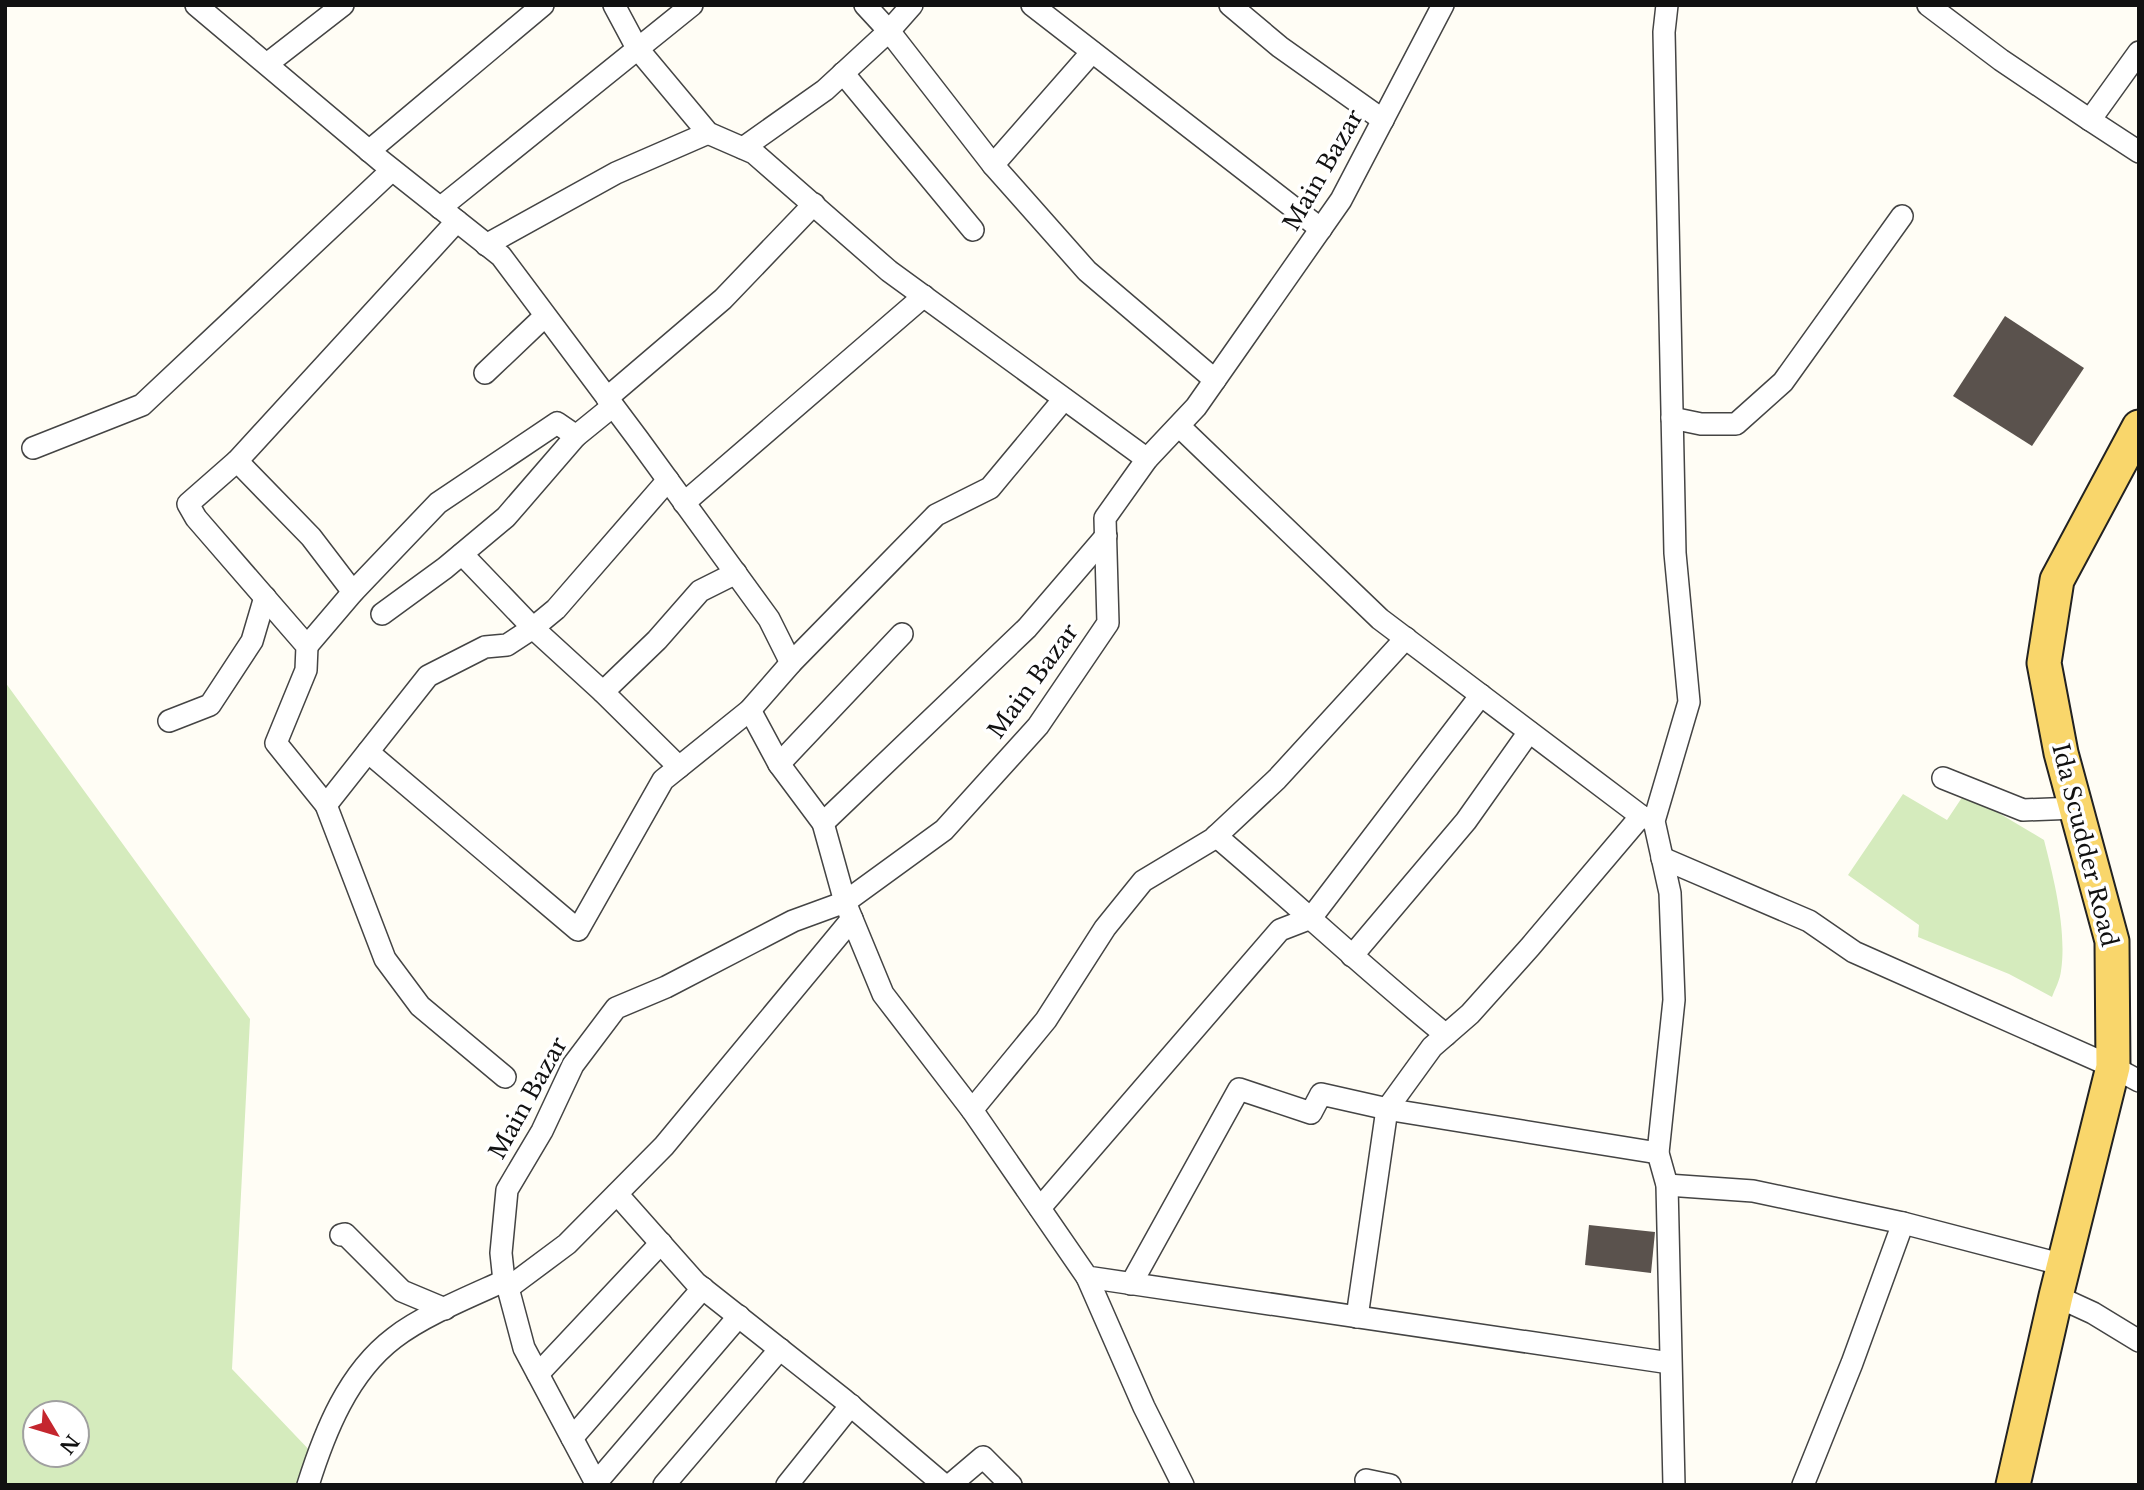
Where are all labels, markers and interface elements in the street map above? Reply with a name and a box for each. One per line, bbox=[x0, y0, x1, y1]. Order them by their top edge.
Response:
street label: Main Bazar bbox=[1277, 105, 1369, 235]
street label: Main Bazar bbox=[982, 618, 1084, 744]
street label: Ida Scudder Road bbox=[2046, 740, 2124, 950]
street label: Main Bazar bbox=[483, 1032, 573, 1164]
north arrow bbox=[21, 1399, 91, 1469]
text: N bbox=[54, 1430, 84, 1458]

